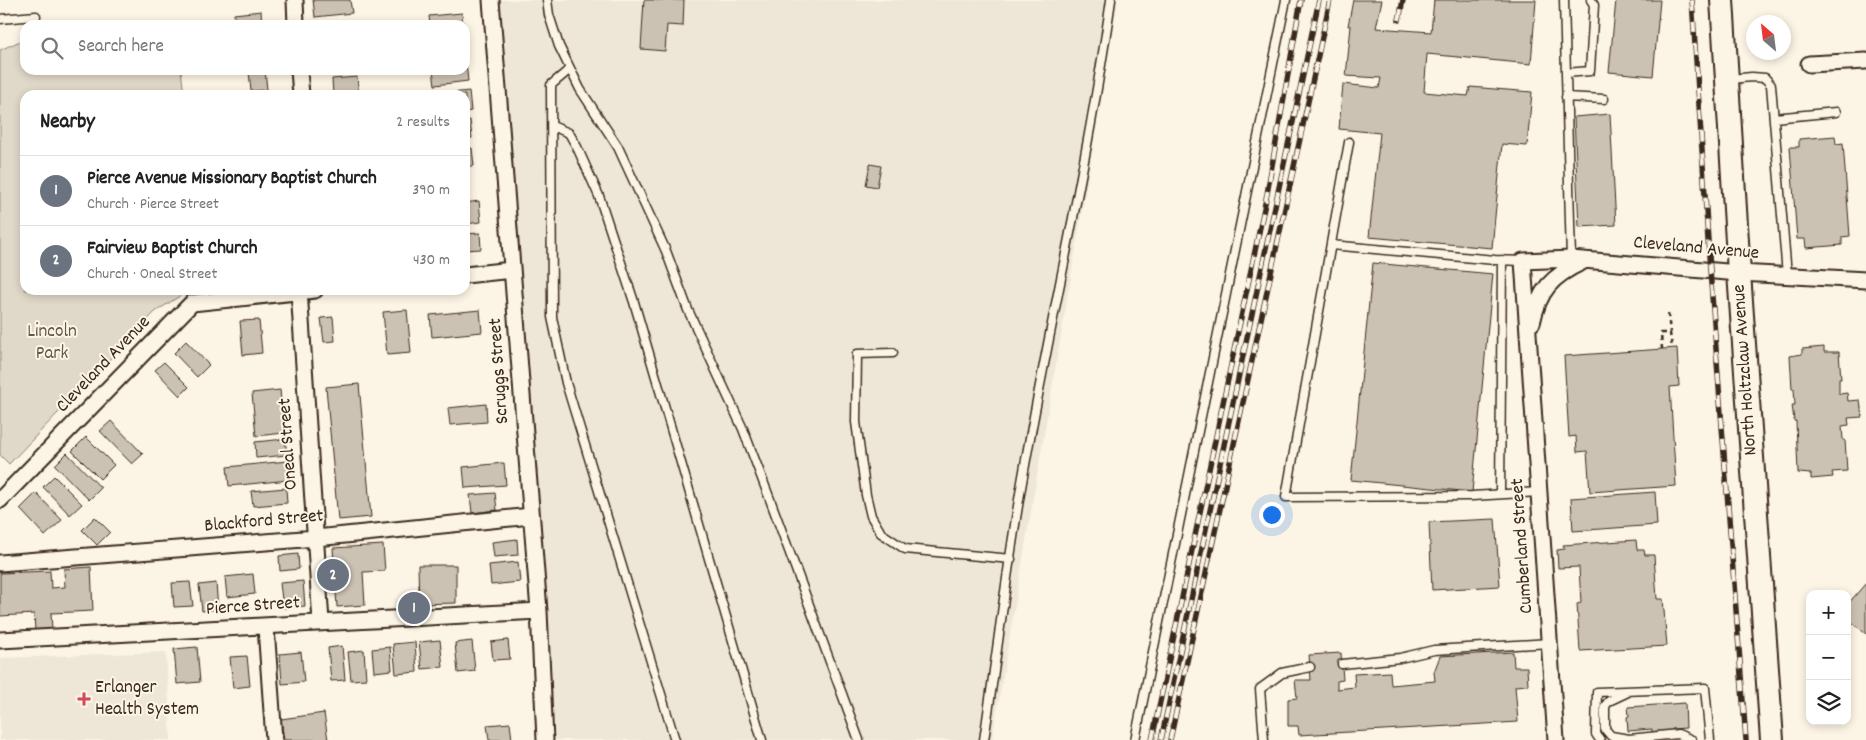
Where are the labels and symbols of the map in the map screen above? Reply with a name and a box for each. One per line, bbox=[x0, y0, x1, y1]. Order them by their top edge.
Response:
north arrow bbox=[1746, 15, 1791, 60]
street label: Cleveland Avenue bbox=[1632, 230, 1760, 268]
street label: North Holtzclaw Avenue bbox=[1727, 283, 1765, 457]
street label: Cleveland Avenue bbox=[51, 310, 157, 420]
street label: Scruggs Street bbox=[483, 317, 517, 425]
park label: Lincoln Park bbox=[27, 319, 77, 368]
street label: Oneal Street bbox=[272, 397, 306, 491]
street label: Cumberland Street bbox=[1505, 477, 1541, 615]
your location bbox=[1259, 502, 1285, 528]
street label: Blackford Street bbox=[203, 503, 325, 541]
pin: 2 bbox=[317, 556, 349, 594]
pin: 1 bbox=[398, 589, 430, 627]
street label: Pierce Street bbox=[205, 590, 301, 624]
place label: Erlanger Health System bbox=[95, 675, 199, 724]
marker: Erlanger Health System bbox=[77, 692, 91, 706]

